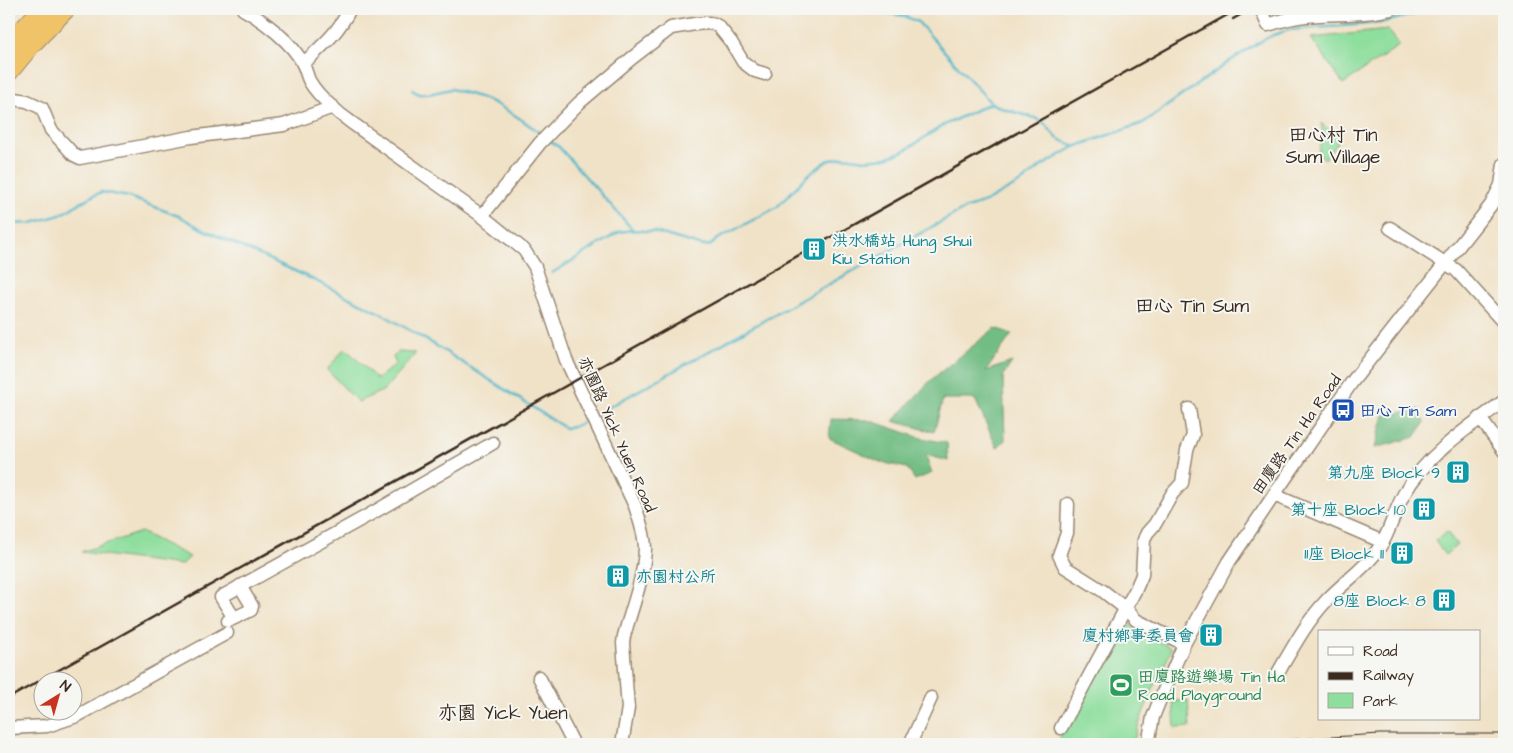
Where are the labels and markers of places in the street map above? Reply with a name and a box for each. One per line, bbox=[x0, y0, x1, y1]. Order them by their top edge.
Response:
place label: 洪水橋站 Hung Shui Kiu Station bbox=[832, 230, 972, 270]
building icon: 洪水橋站 Hung Shui Kiu Station bbox=[801, 236, 827, 262]
bus stop icon: 田心 Tin Sam bbox=[1330, 397, 1356, 423]
place label: 田心 Tin Sam bbox=[1360, 400, 1457, 422]
building icon: 第九座 Block 9 bbox=[1445, 459, 1471, 485]
place label: 第九座 Block 9 bbox=[1327, 462, 1440, 484]
building icon: 第十座 Block 10 bbox=[1411, 496, 1437, 522]
place label: 第十座 Block 10 bbox=[1290, 499, 1406, 521]
building icon: 11座 Block 11 bbox=[1389, 540, 1415, 566]
place label: 11座 Block 11 bbox=[1304, 543, 1384, 565]
building icon: 亦園村公所 bbox=[605, 563, 631, 589]
place label: 亦園村公所 bbox=[636, 566, 716, 588]
building icon: 8座 Block 8 bbox=[1431, 587, 1457, 613]
place label: 8座 Block 8 bbox=[1334, 590, 1426, 612]
building icon: 廈村鄉事委員會 bbox=[1198, 622, 1224, 648]
place label: 廈村鄉事委員會 bbox=[1082, 625, 1194, 647]
place label: 田廈路遊樂場 Tin Ha Road Playground bbox=[1138, 666, 1285, 707]
sports icon: 田廈路遊樂場 Tin Ha Road Playground bbox=[1108, 672, 1134, 698]

